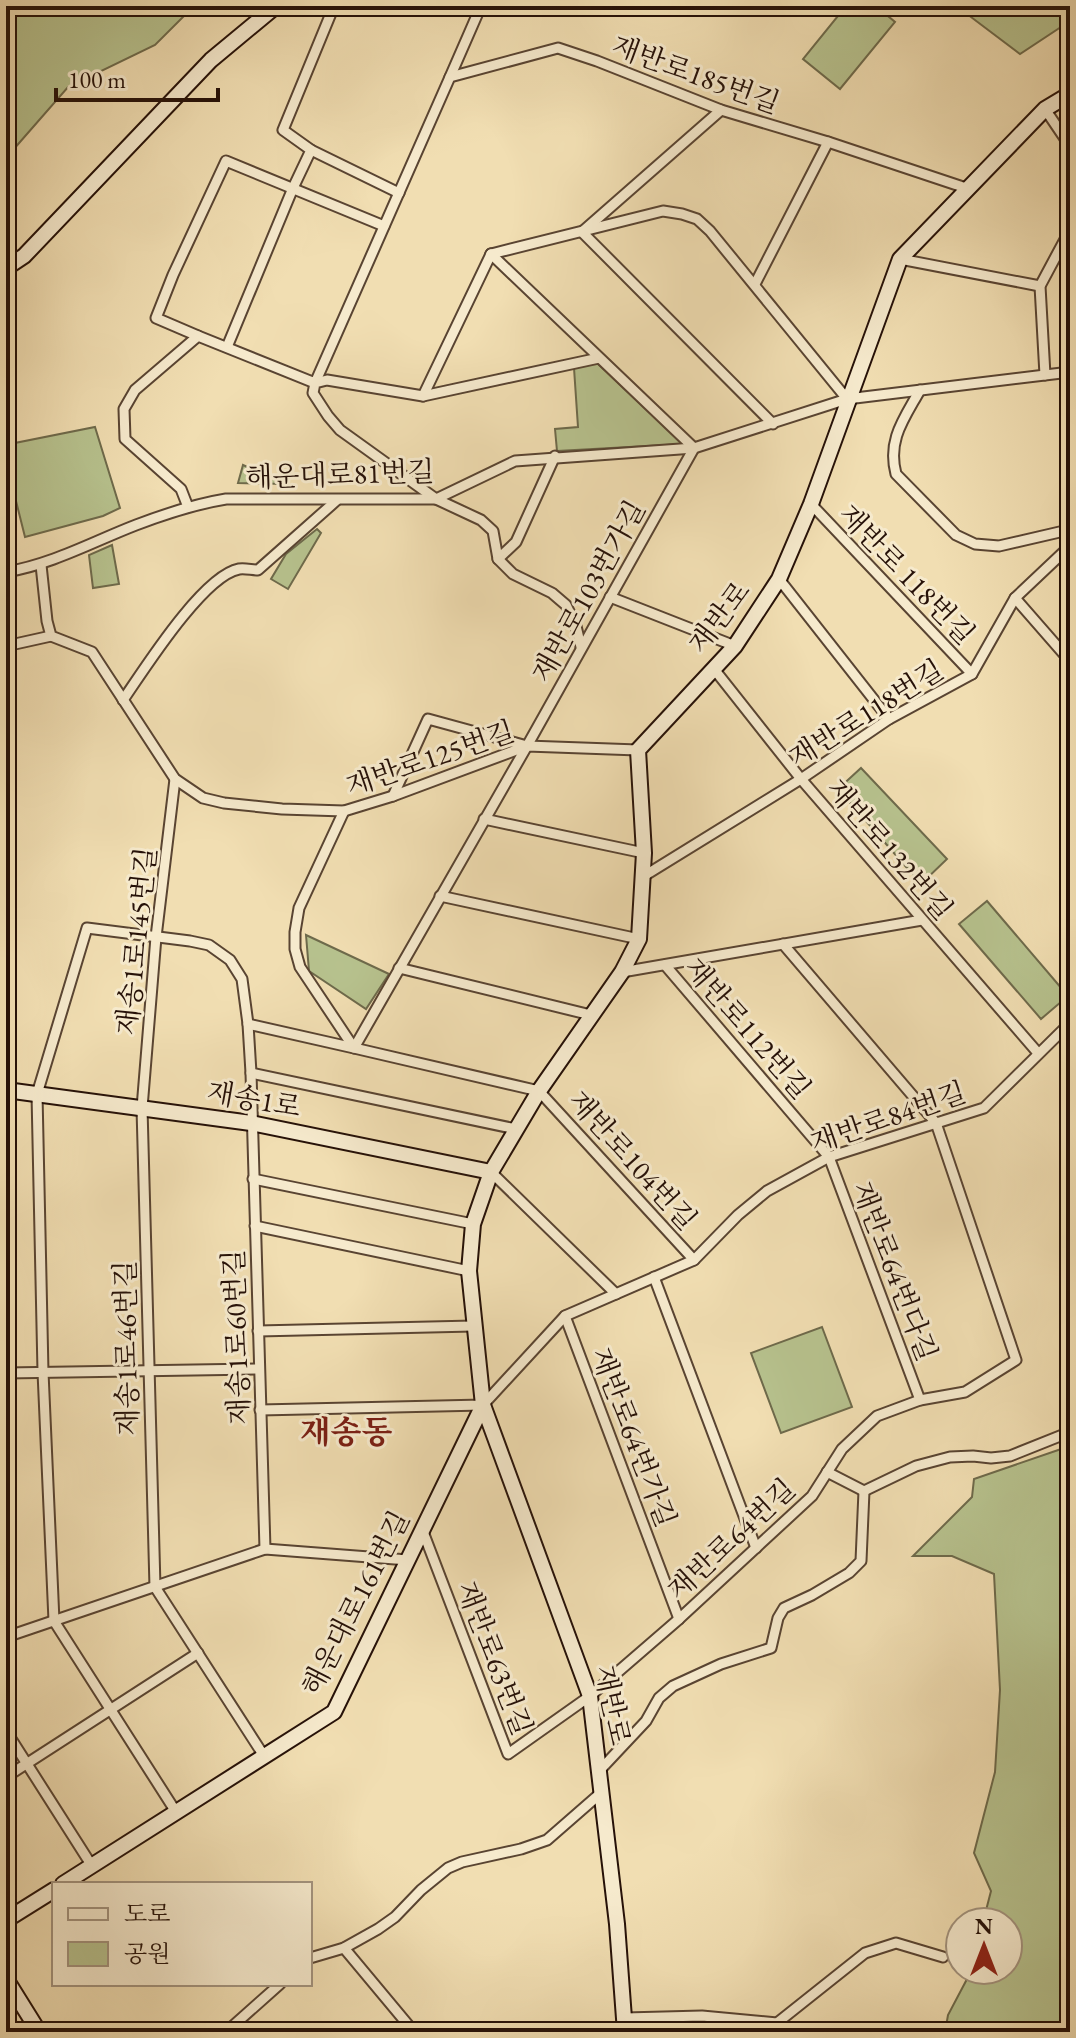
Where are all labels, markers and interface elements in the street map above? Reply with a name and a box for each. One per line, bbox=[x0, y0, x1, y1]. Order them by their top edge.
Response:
street label: 재반로185번길 bbox=[607, 27, 785, 121]
scale bar bbox=[56, 52, 218, 102]
text: 100 m bbox=[68, 64, 126, 95]
street label: 해운대로81번길 bbox=[245, 453, 435, 495]
street label: 재반로103번가길 bbox=[523, 494, 653, 688]
street label: 재반로 118번길 bbox=[831, 496, 983, 652]
street label: 재반로 bbox=[680, 574, 758, 660]
street label: 재반로118번길 bbox=[782, 651, 950, 775]
street label: 재반로125번길 bbox=[341, 712, 519, 804]
street label: 재반로132번길 bbox=[819, 771, 961, 927]
street label: 재송1로145번길 bbox=[108, 845, 164, 1037]
street label: 재반로112번길 bbox=[677, 950, 819, 1106]
street label: 재송1로 bbox=[204, 1073, 304, 1125]
street label: 재반로84번길 bbox=[805, 1074, 971, 1160]
street label: 재반로104번길 bbox=[561, 1083, 705, 1237]
street label: 재반로64번다길 bbox=[844, 1176, 946, 1366]
street label: 재송1로60번길 bbox=[215, 1249, 257, 1425]
street label: 재송1로46번길 bbox=[106, 1260, 146, 1436]
street label: 재반로64번가길 bbox=[583, 1342, 685, 1532]
district label: 재송동 bbox=[300, 1411, 392, 1453]
street label: 재반로64번길 bbox=[659, 1471, 803, 1607]
street label: 해운대로161번길 bbox=[293, 1505, 417, 1701]
street label: 재반로63번길 bbox=[449, 1576, 541, 1740]
street label: 재반로 bbox=[587, 1662, 639, 1748]
legend bbox=[52, 1882, 312, 1986]
text: 도로 bbox=[124, 1898, 170, 1929]
north arrow bbox=[944, 1906, 1024, 1986]
text: N bbox=[975, 1912, 993, 1941]
text: 공원 bbox=[124, 1938, 170, 1969]

